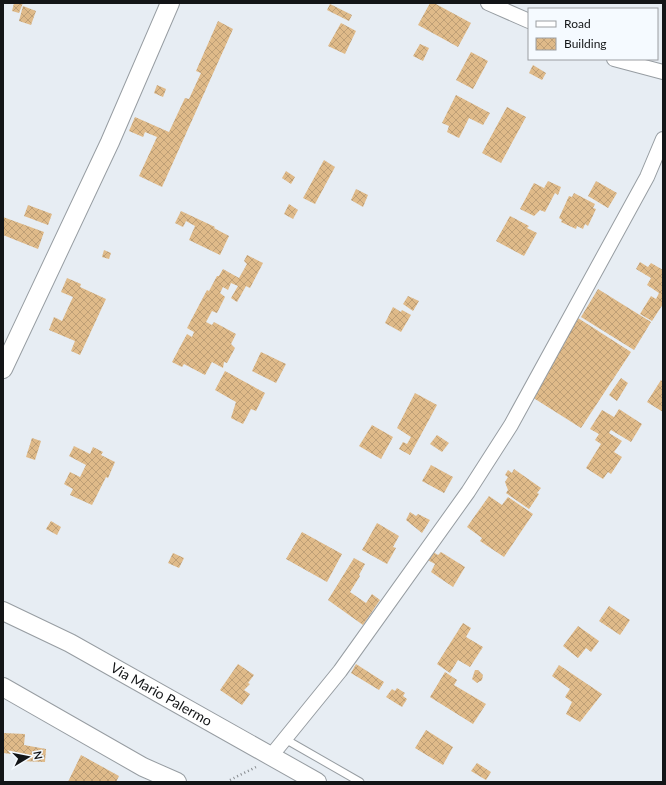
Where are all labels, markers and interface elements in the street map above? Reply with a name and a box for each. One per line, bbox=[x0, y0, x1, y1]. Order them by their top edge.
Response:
legend bbox=[528, 8, 658, 60]
text: Road bbox=[564, 16, 591, 31]
text: Building bbox=[564, 36, 607, 51]
street label: Via Mario Palermo bbox=[108, 659, 215, 729]
north arrow bbox=[8, 737, 48, 777]
text: N bbox=[31, 750, 45, 760]

